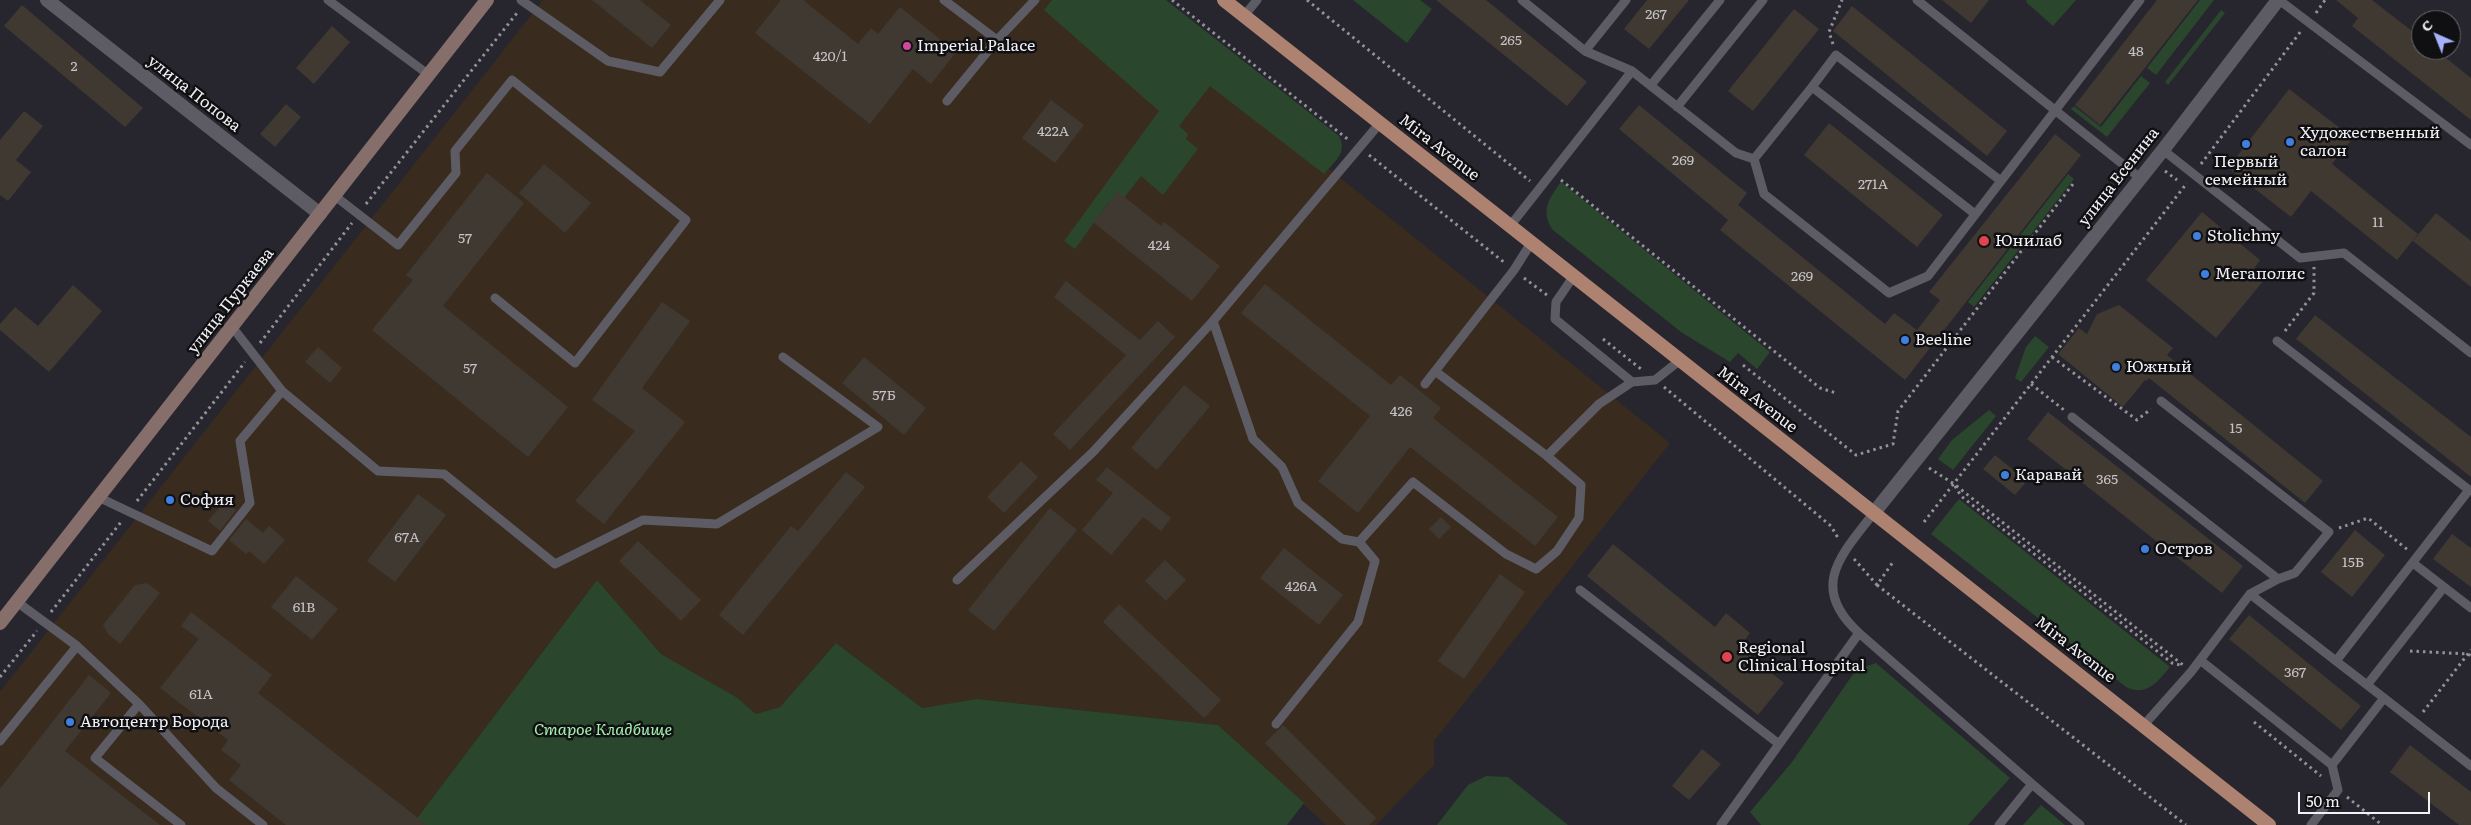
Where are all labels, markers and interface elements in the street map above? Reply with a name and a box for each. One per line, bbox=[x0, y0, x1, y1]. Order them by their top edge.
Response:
house number: 267 bbox=[1645, 7, 1667, 23]
north arrow bbox=[2411, 10, 2461, 60]
text: С bbox=[2416, 14, 2437, 36]
house number: 265 bbox=[1500, 33, 1522, 49]
place label: Imperial Palace bbox=[917, 36, 1035, 56]
marker: Imperial Palace bbox=[901, 40, 913, 52]
house number: 48 bbox=[2128, 44, 2144, 60]
house number: 420/1 bbox=[813, 49, 847, 65]
street label: улица Попова bbox=[144, 52, 244, 136]
house number: 2 bbox=[70, 59, 78, 75]
street label: Mira Avenue bbox=[1395, 111, 1483, 185]
place label: Художественный салон bbox=[2300, 123, 2440, 161]
house number: 422А bbox=[1037, 124, 1069, 140]
street label: улица Есенина bbox=[2075, 124, 2163, 230]
marker: Художественный салон bbox=[2284, 136, 2296, 148]
marker: Первый семейный bbox=[2240, 138, 2252, 150]
place label: Первый семейный bbox=[2205, 152, 2287, 190]
house number: 269 bbox=[1672, 153, 1694, 169]
house number: 271А bbox=[1858, 177, 1888, 193]
house number: 11 bbox=[2372, 215, 2384, 231]
place label: Stolichny bbox=[2207, 226, 2280, 246]
marker: Stolichny bbox=[2191, 230, 2203, 242]
house number: 57 bbox=[458, 231, 472, 247]
place label: Юнилаб bbox=[1995, 231, 2062, 251]
marker: Юнилаб bbox=[1977, 234, 1991, 248]
house number: 424 bbox=[1148, 238, 1170, 254]
street label: улица Пуркаева bbox=[184, 244, 278, 358]
place label: Мегаполис bbox=[2215, 264, 2305, 284]
marker: Мегаполис bbox=[2199, 268, 2211, 280]
house number: 269 bbox=[1791, 269, 1813, 285]
place label: Beeline bbox=[1915, 330, 1971, 350]
marker: Beeline bbox=[1899, 334, 1911, 346]
place label: Южный bbox=[2126, 357, 2192, 377]
house number: 57 bbox=[463, 361, 477, 377]
marker: Южный bbox=[2110, 361, 2122, 373]
street label: Mira Avenue bbox=[1713, 363, 1801, 437]
house number: 57Б bbox=[872, 388, 896, 404]
house number: 426 bbox=[1390, 404, 1412, 420]
house number: 15 bbox=[2230, 421, 2242, 437]
place label: Каравай bbox=[2015, 465, 2082, 485]
marker: Каравай bbox=[1999, 469, 2011, 481]
house number: 365 bbox=[2096, 472, 2118, 488]
place label: София bbox=[180, 490, 234, 510]
marker: София bbox=[164, 494, 176, 506]
house number: 67А bbox=[395, 530, 419, 546]
place label: Остров bbox=[2155, 539, 2213, 559]
marker: Остров bbox=[2139, 543, 2151, 555]
house number: 15Б bbox=[2342, 555, 2364, 571]
house number: 426А bbox=[1285, 579, 1317, 595]
house number: 61В bbox=[293, 600, 315, 616]
street label: Mira Avenue bbox=[2031, 613, 2119, 687]
place label: Regional Clinical Hospital bbox=[1738, 638, 1865, 676]
marker: Regional Clinical Hospital bbox=[1720, 650, 1734, 664]
house number: 367 bbox=[2284, 665, 2306, 681]
house number: 61А bbox=[189, 687, 213, 703]
place label: Автоцентр Борода bbox=[80, 712, 229, 732]
marker: Автоцентр Борода bbox=[64, 716, 76, 728]
park label: Старое Кладбище bbox=[534, 720, 672, 740]
scale bar bbox=[2301, 782, 2434, 814]
text: 50 m bbox=[2306, 789, 2340, 812]

